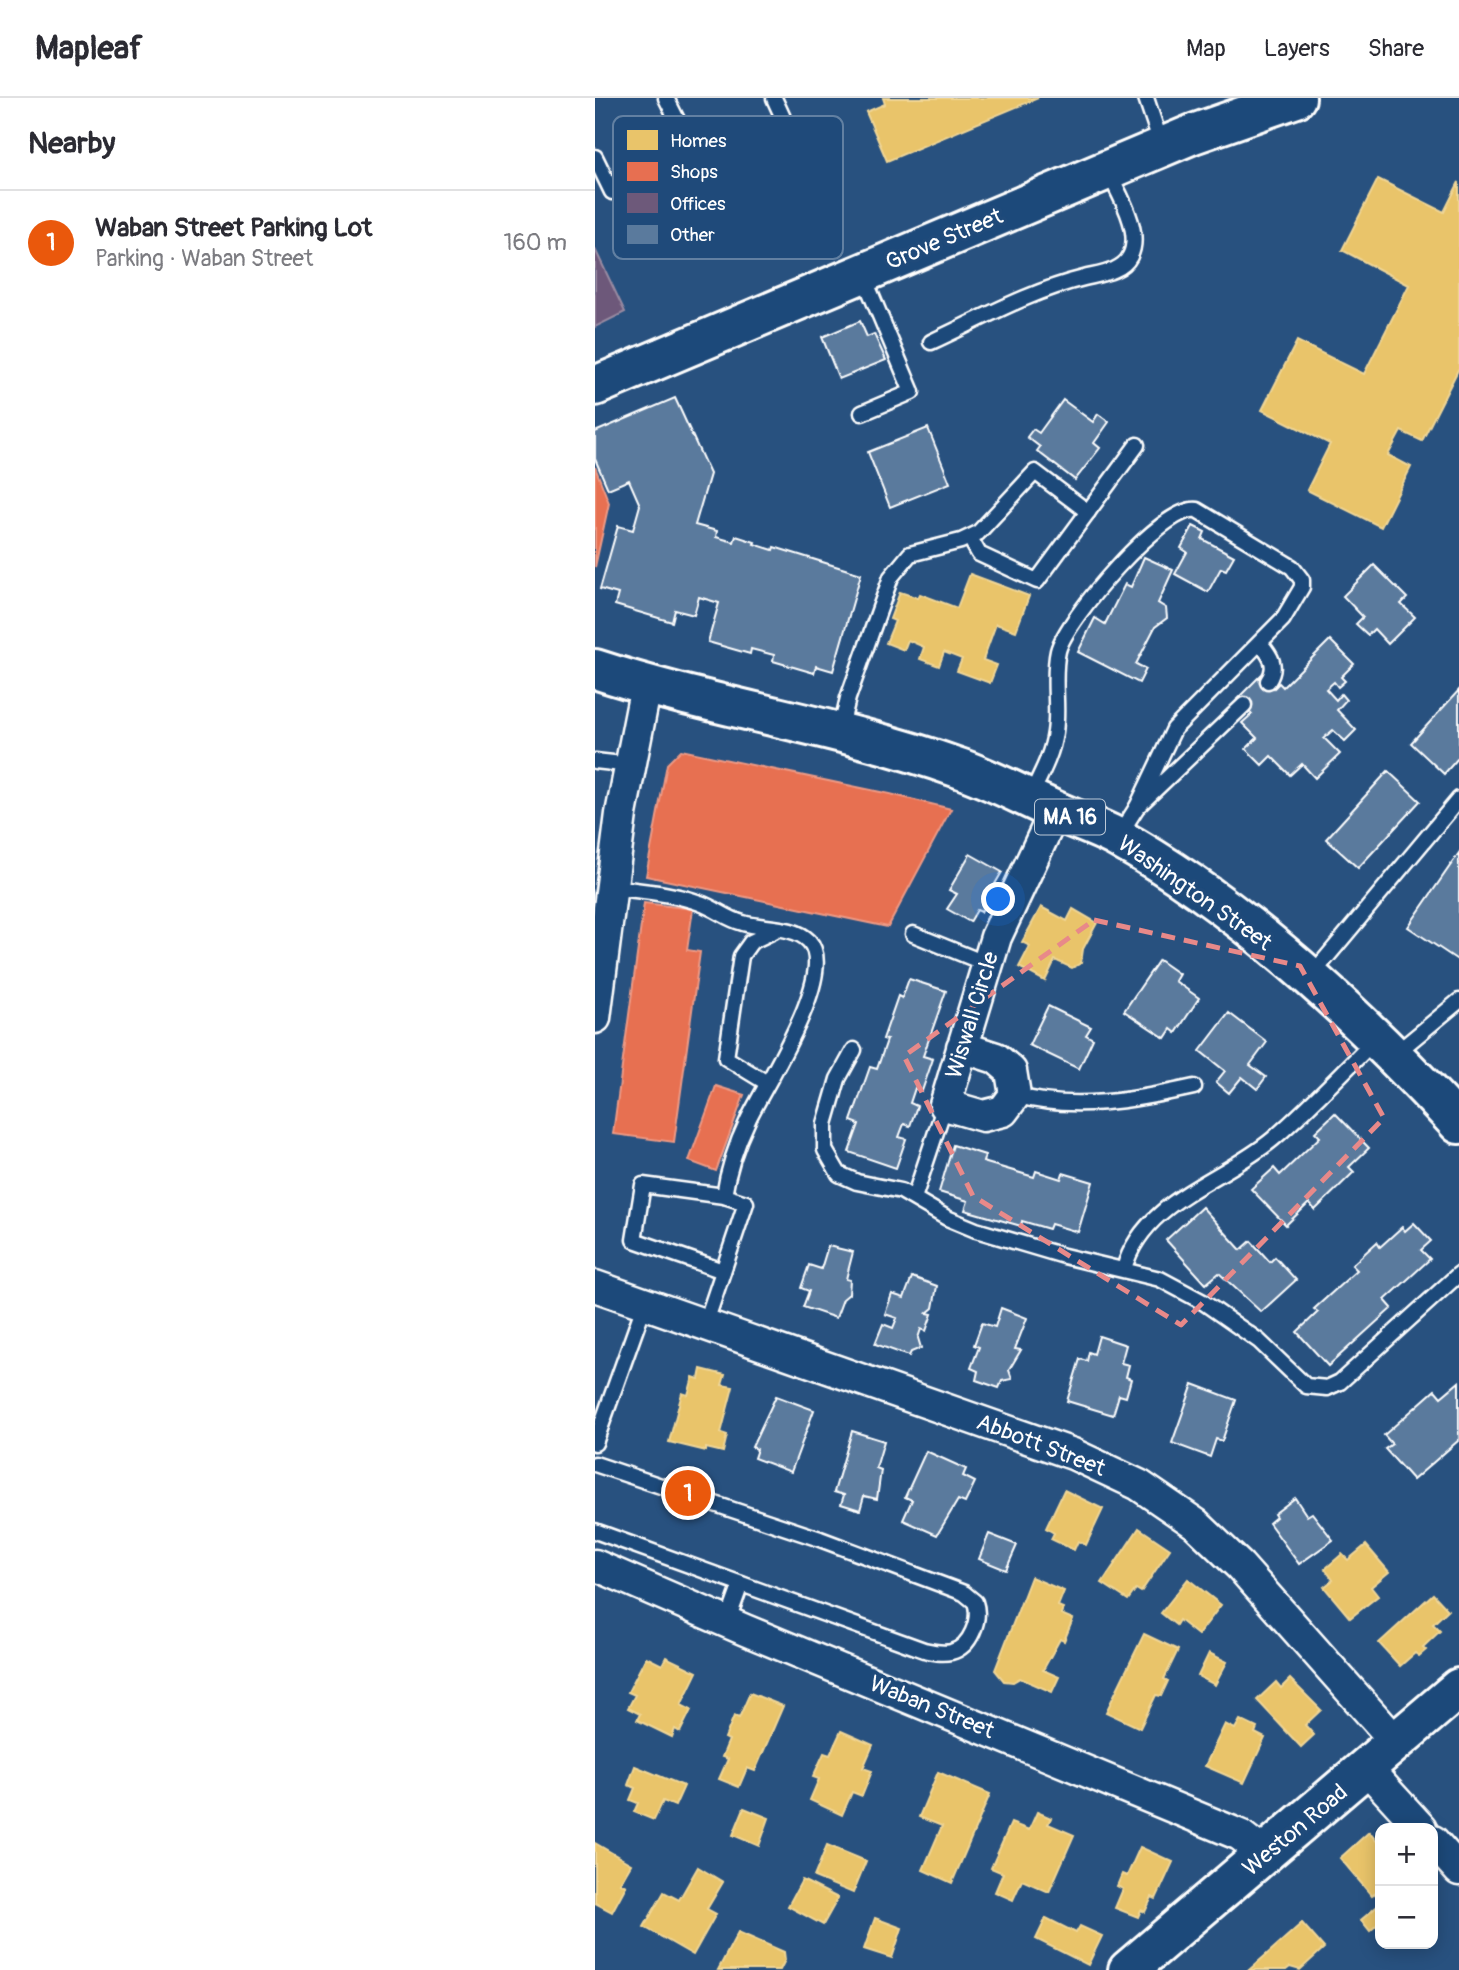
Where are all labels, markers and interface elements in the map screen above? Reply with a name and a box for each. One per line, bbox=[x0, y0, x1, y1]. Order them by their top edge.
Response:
text: Mapleaf bbox=[35, 28, 143, 69]
text: Map bbox=[1186, 34, 1226, 63]
text: Layers bbox=[1264, 34, 1330, 63]
text: Share bbox=[1368, 34, 1424, 63]
legend bbox=[613, 116, 843, 259]
text: Nearby bbox=[28, 125, 115, 162]
text: Homes bbox=[670, 129, 727, 153]
text: Shops bbox=[670, 160, 718, 184]
text: Offices bbox=[670, 192, 726, 216]
street label: Grove Street bbox=[881, 201, 1008, 277]
text: Waban Street Parking Lot bbox=[95, 212, 372, 244]
text: Other bbox=[670, 223, 715, 247]
text: 1 bbox=[47, 228, 56, 257]
text: 160 m bbox=[503, 228, 567, 257]
text: Parking · Waban Street bbox=[95, 244, 313, 273]
road number: MA 16 bbox=[1035, 800, 1105, 834]
street label: Washington Street bbox=[1112, 829, 1278, 957]
your location bbox=[981, 882, 1015, 916]
street label: Wiswall Circle bbox=[939, 947, 1005, 1082]
street label: Abbott Street bbox=[972, 1407, 1110, 1483]
pin: 1 bbox=[665, 1467, 711, 1519]
street label: Waban Street bbox=[865, 1669, 999, 1745]
street label: Weston Road bbox=[1237, 1778, 1353, 1882]
map controls bbox=[1375, 1823, 1438, 1949]
button: + bbox=[1375, 1823, 1438, 1886]
button: − bbox=[1375, 1886, 1438, 1949]

